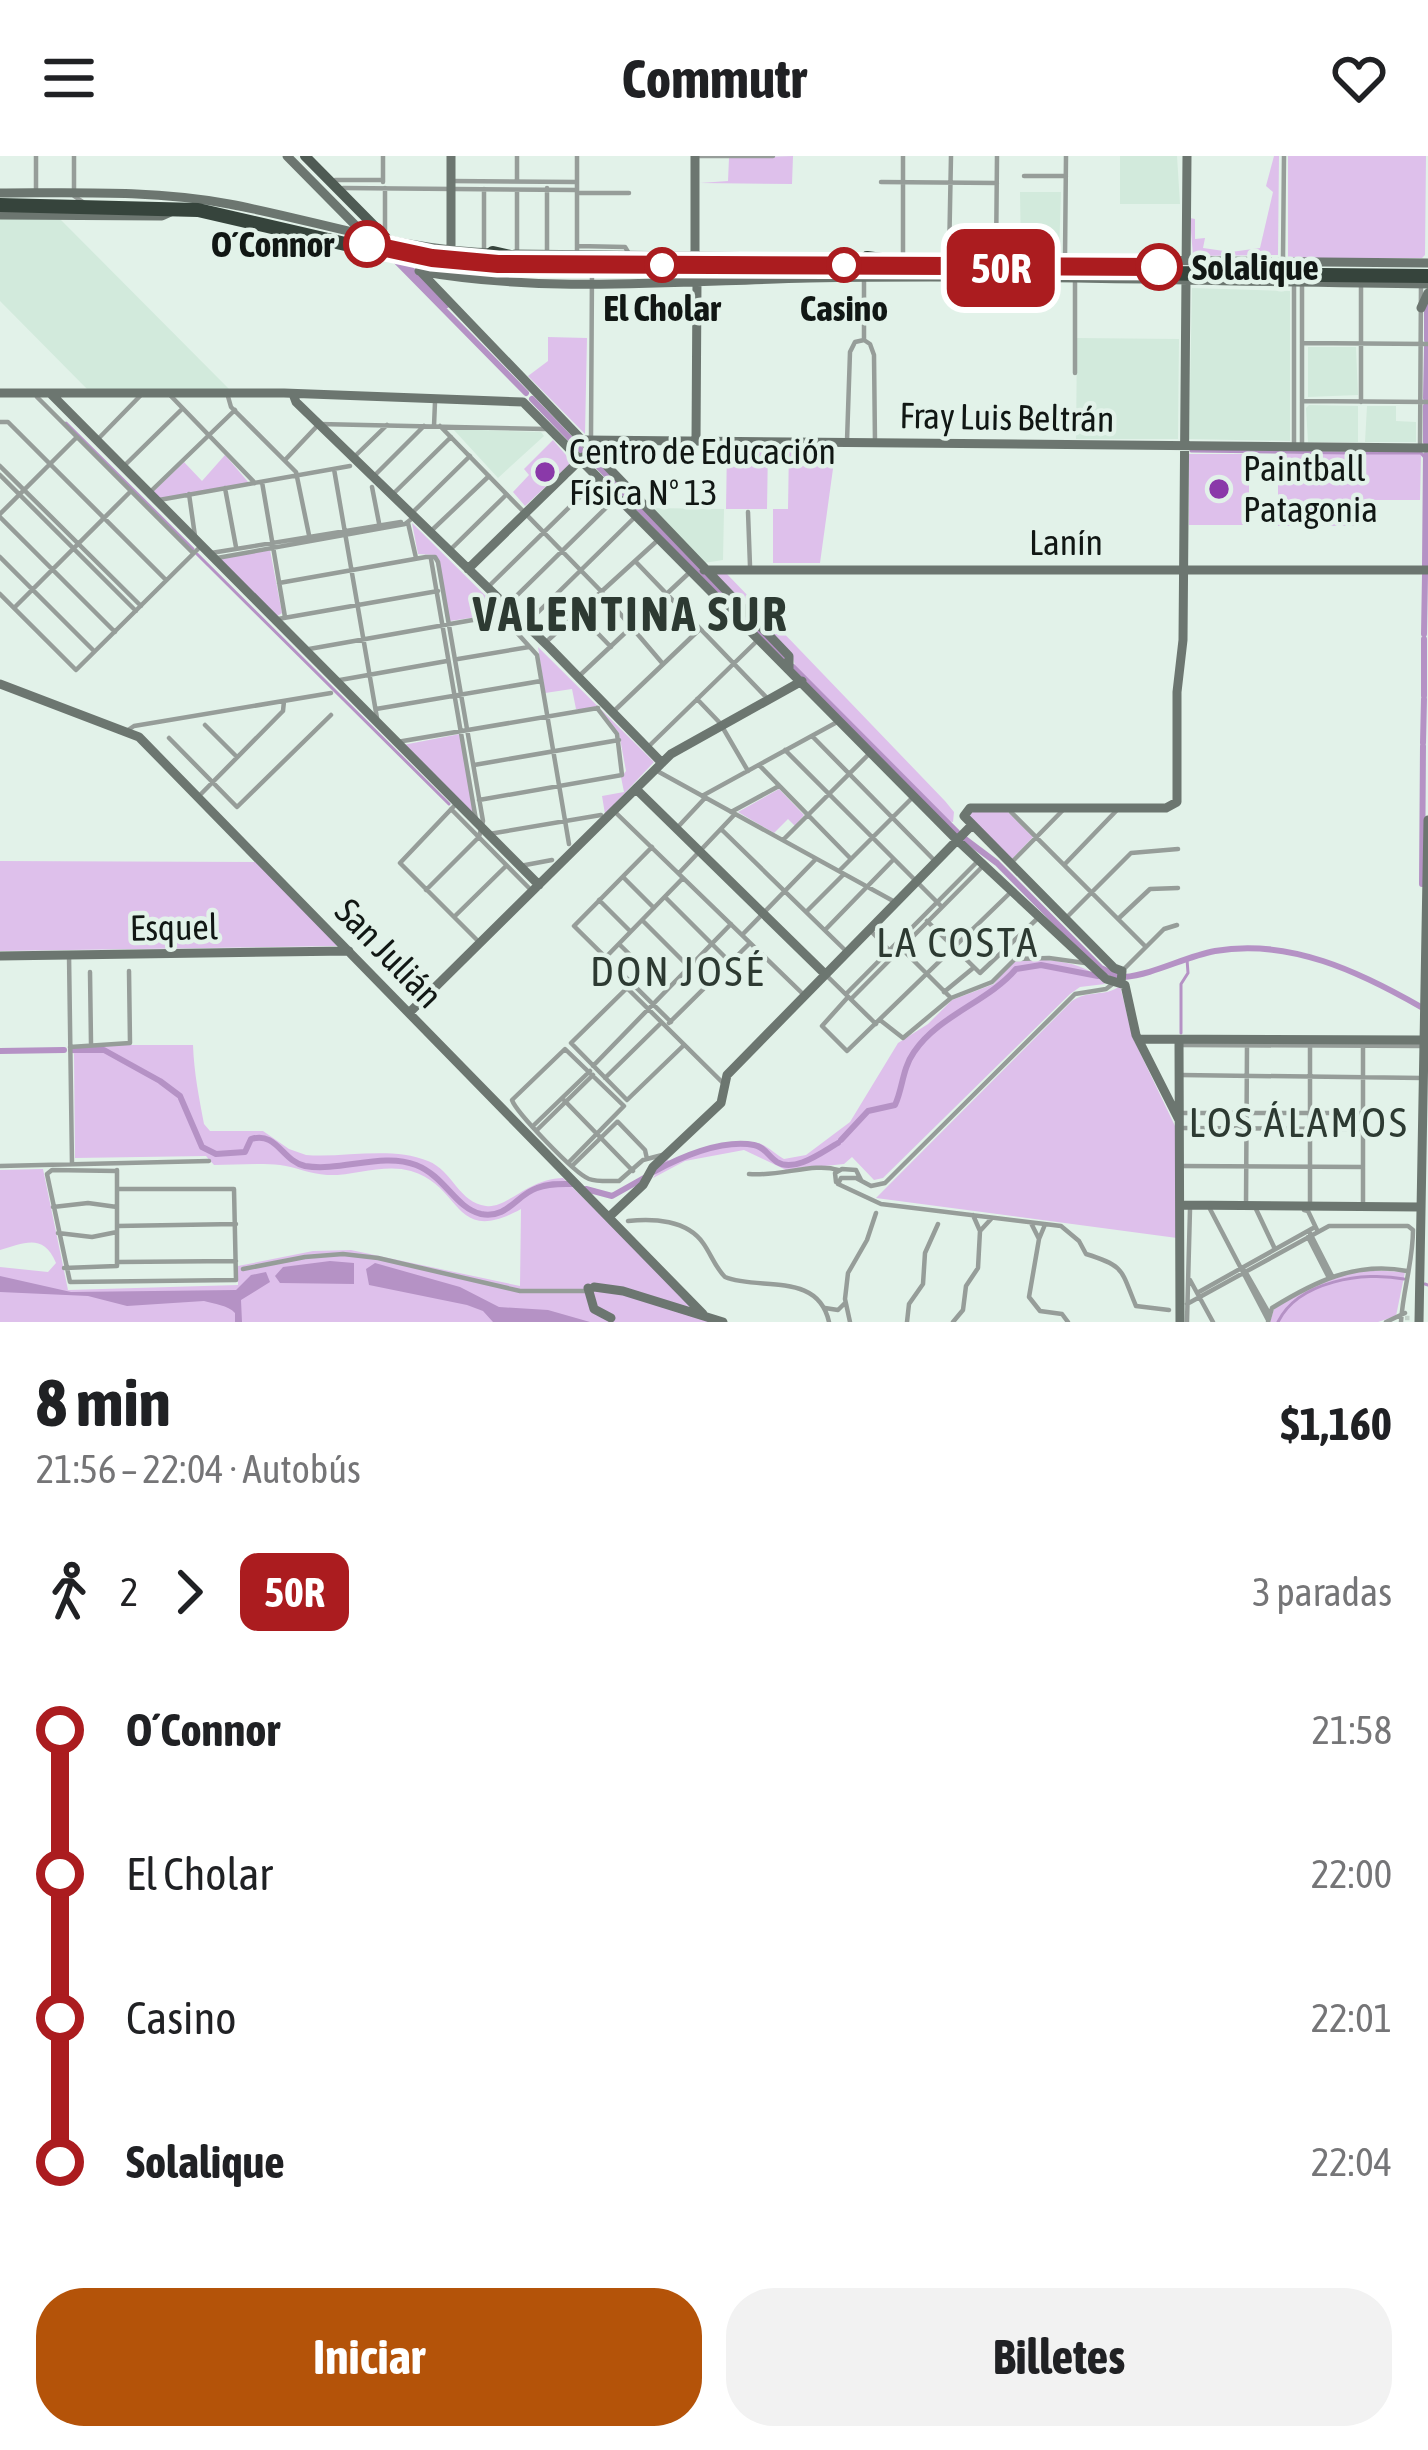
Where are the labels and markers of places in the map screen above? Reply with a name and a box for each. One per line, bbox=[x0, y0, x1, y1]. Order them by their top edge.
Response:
marker: O´Connor bbox=[345, 222, 389, 266]
place label: O´Connor bbox=[211, 223, 335, 265]
marker: Solalique bbox=[1137, 245, 1181, 289]
place label: Solalique bbox=[1192, 246, 1319, 288]
marker: El Cholar bbox=[646, 249, 678, 281]
marker: Casino bbox=[828, 249, 860, 281]
place label: El Cholar bbox=[603, 287, 722, 329]
place label: Casino bbox=[800, 287, 888, 329]
place label: Centro de Educación Física N° 13 bbox=[569, 430, 836, 513]
place label: Paintball Patagonia bbox=[1243, 447, 1378, 530]
marker: Centro de Educación Física N° 13 bbox=[532, 459, 558, 485]
marker: Paintball Patagonia bbox=[1206, 476, 1232, 502]

